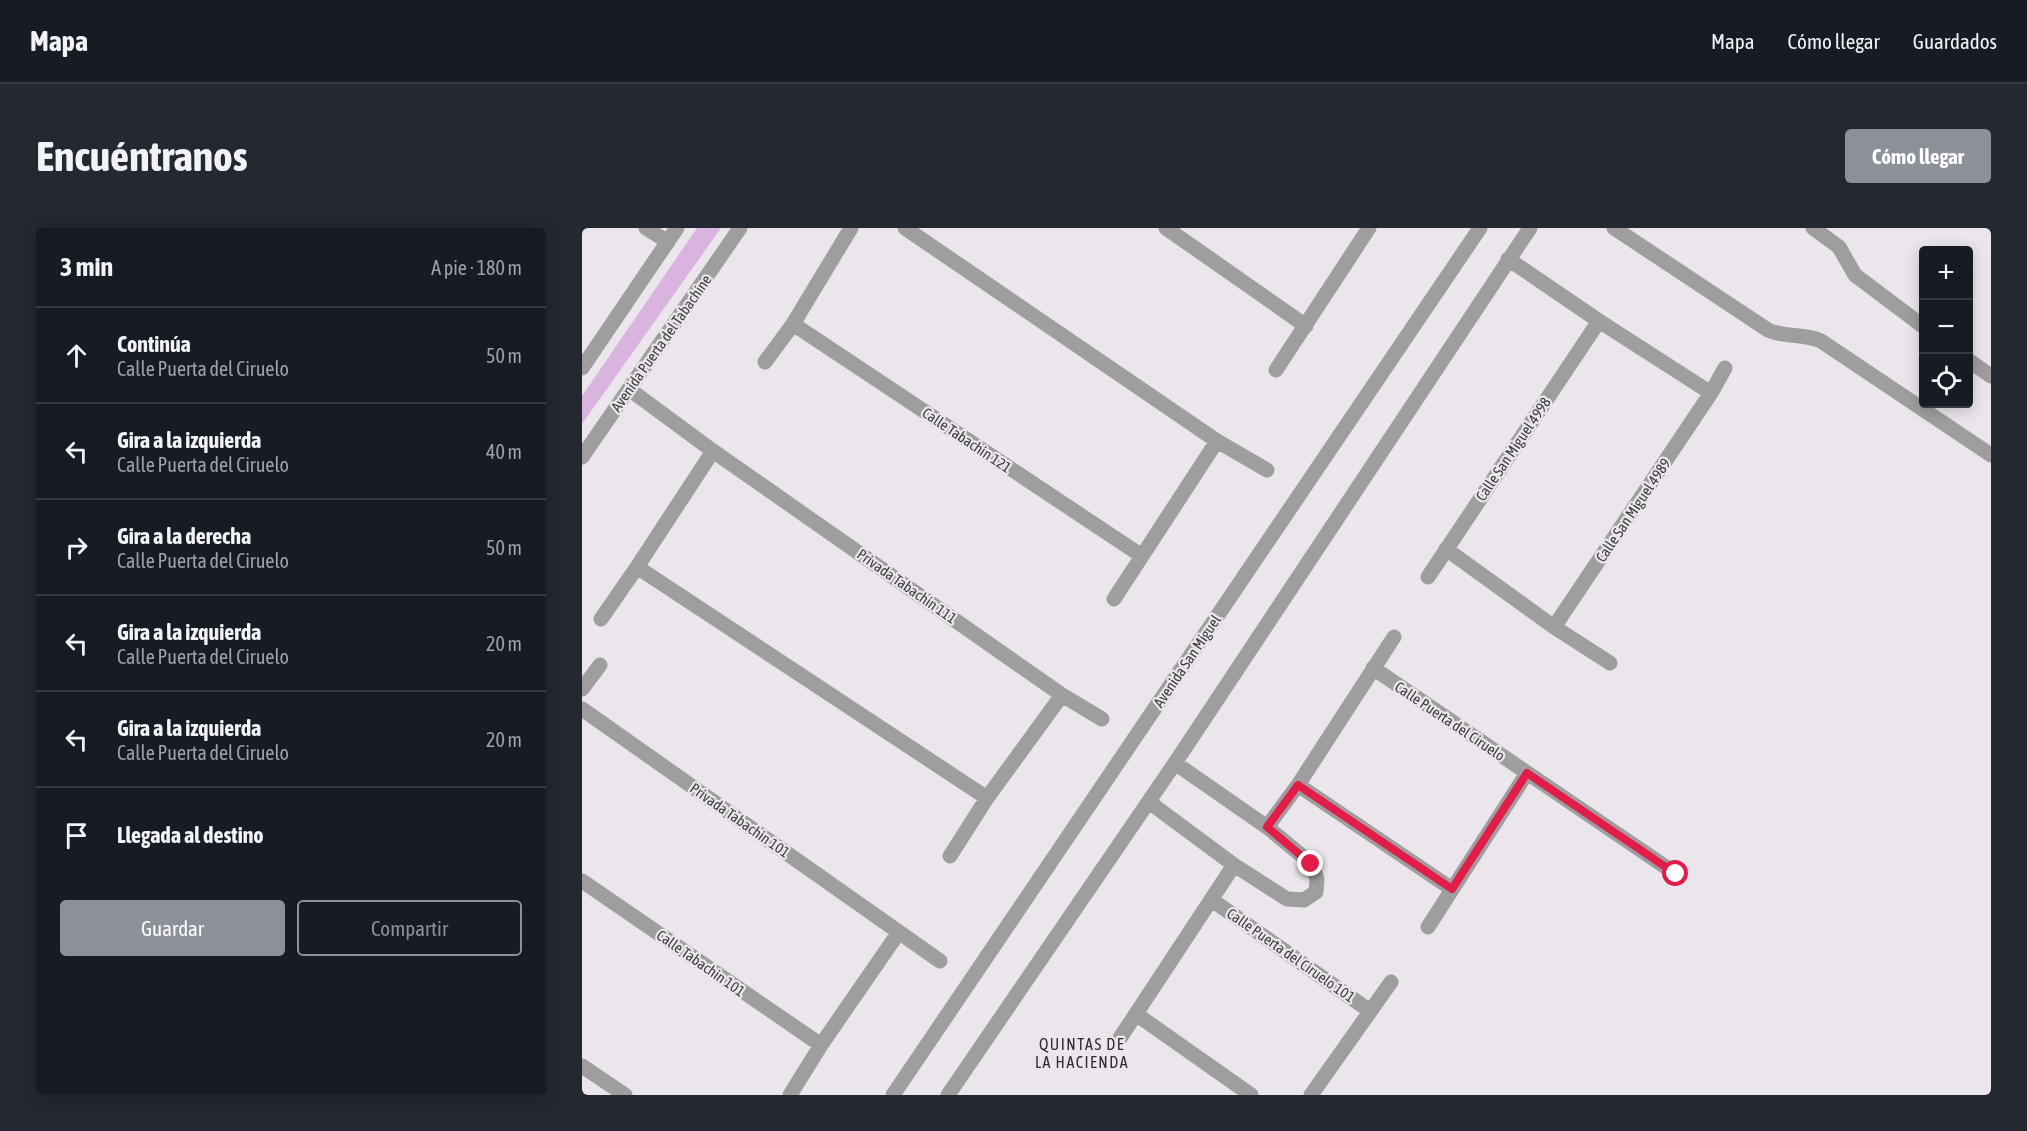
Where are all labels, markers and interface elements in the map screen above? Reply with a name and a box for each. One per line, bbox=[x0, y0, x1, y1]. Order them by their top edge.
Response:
text: Mapa bbox=[30, 25, 88, 57]
text: Mapa bbox=[1711, 29, 1755, 53]
text: Cómo llegar bbox=[1788, 29, 1880, 53]
text: Guardados bbox=[1913, 29, 1997, 53]
button: Cómo llegar bbox=[1845, 129, 1991, 183]
text: Encuéntranos bbox=[36, 132, 248, 180]
map controls bbox=[1919, 246, 1973, 408]
button: + bbox=[1919, 246, 1973, 300]
text: 3 min bbox=[60, 252, 113, 282]
text: A pie · 180 m bbox=[431, 256, 522, 279]
street label: Avenida Puerta del Tabachine bbox=[607, 271, 715, 415]
button: − bbox=[1919, 300, 1973, 354]
text: Continúa bbox=[117, 331, 191, 357]
icon: ahead bbox=[60, 339, 93, 372]
text: 50 m bbox=[486, 344, 522, 367]
button: locate bbox=[1919, 354, 1973, 408]
text: Calle Puerta del Ciruelo bbox=[117, 357, 289, 380]
street label: Calle San Miguel 4998 bbox=[1472, 394, 1554, 504]
street label: Calle Tabachin 121 bbox=[919, 404, 1015, 476]
text: Gira a la izquierda bbox=[117, 427, 261, 453]
icon: left bbox=[60, 435, 93, 468]
text: 40 m bbox=[486, 440, 522, 463]
text: Calle Puerta del Ciruelo bbox=[117, 453, 289, 476]
street label: Calle San Miguel 4989 bbox=[1592, 455, 1674, 565]
text: Gira a la derecha bbox=[117, 523, 251, 549]
icon: right bbox=[60, 531, 93, 564]
text: 50 m bbox=[486, 536, 522, 559]
street label: Privada Tabachin 111 bbox=[854, 545, 960, 627]
text: Calle Puerta del Ciruelo bbox=[117, 549, 289, 572]
street label: Avenida San Miguel bbox=[1150, 612, 1224, 710]
text: Gira a la izquierda bbox=[117, 619, 261, 645]
icon: left bbox=[60, 627, 93, 660]
text: 20 m bbox=[486, 632, 522, 655]
text: Calle Puerta del Ciruelo bbox=[117, 645, 289, 668]
street label: Calle Puerta del Ciruelo bbox=[1392, 678, 1508, 764]
text: Gira a la izquierda bbox=[117, 715, 261, 741]
icon: left bbox=[60, 723, 93, 756]
text: 20 m bbox=[486, 728, 522, 751]
text: Calle Puerta del Ciruelo bbox=[117, 741, 289, 764]
street label: Privada Tabachin 101 bbox=[687, 779, 793, 861]
icon: arrive bbox=[60, 819, 93, 852]
text: Llegada al destino bbox=[117, 822, 264, 848]
route end bbox=[1297, 850, 1323, 876]
route start bbox=[1662, 860, 1688, 886]
button: Guardar bbox=[60, 900, 285, 956]
button: Compartir bbox=[297, 900, 522, 956]
street label: Calle Puerta del Ciruelo 101 bbox=[1224, 904, 1358, 1006]
street label: Calle Tabachin 101 bbox=[654, 926, 748, 1000]
district label: QUINTAS DE LA HACIENDA bbox=[1035, 1035, 1129, 1071]

